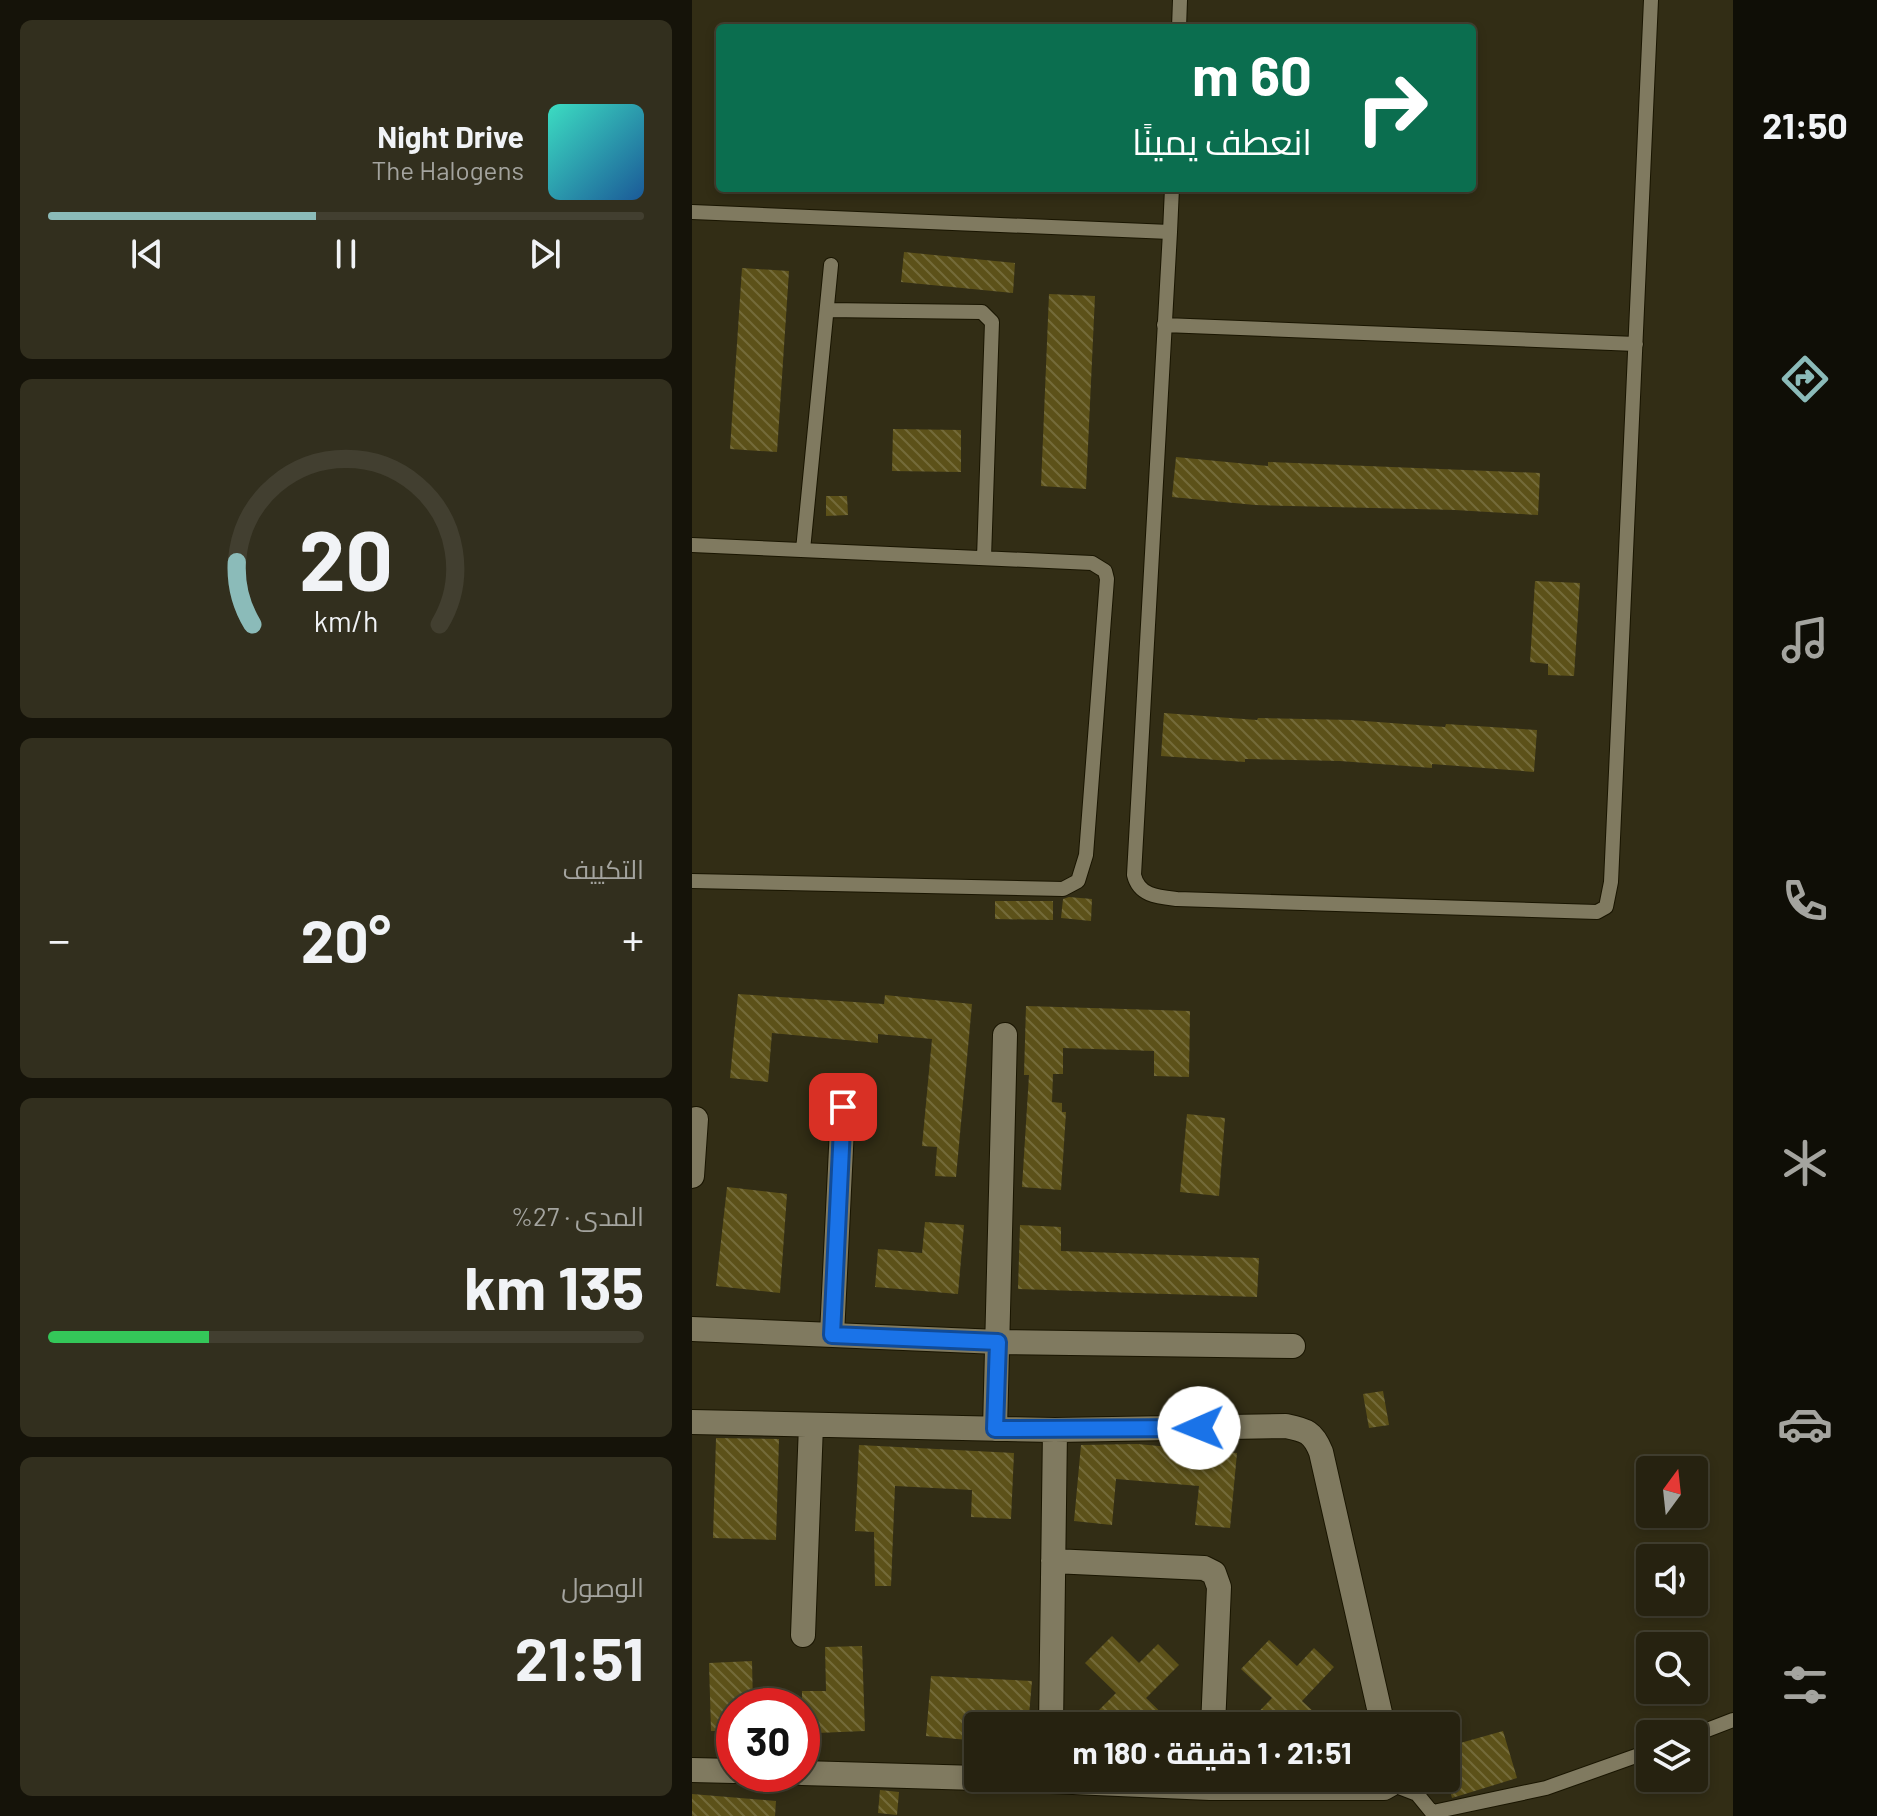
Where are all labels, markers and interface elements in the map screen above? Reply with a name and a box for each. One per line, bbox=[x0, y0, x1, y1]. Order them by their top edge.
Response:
text: 60 m bbox=[1192, 40, 1312, 107]
icon: right bbox=[1340, 56, 1444, 160]
text: 21:50 bbox=[1762, 103, 1848, 146]
text: Night Drive bbox=[377, 118, 524, 154]
text: انعطف يمينًا bbox=[1132, 119, 1312, 162]
text: The Halogens bbox=[372, 154, 524, 185]
icon: previous bbox=[125, 232, 169, 276]
icon: pause bbox=[324, 232, 368, 276]
icon: next bbox=[523, 232, 567, 276]
icon: directions bbox=[1777, 351, 1833, 407]
text: 20 bbox=[299, 507, 393, 607]
text: km/h bbox=[314, 603, 378, 638]
icon: music bbox=[1777, 612, 1833, 668]
text: التكييف bbox=[562, 853, 644, 884]
icon: phone bbox=[1777, 873, 1833, 929]
text: 20° bbox=[301, 903, 391, 975]
text: − bbox=[48, 912, 70, 965]
text: + bbox=[622, 912, 644, 965]
pin bbox=[809, 1073, 877, 1141]
icon: arrive bbox=[821, 1085, 865, 1129]
icon: climate bbox=[1777, 1135, 1833, 1191]
text: المدى · 27% bbox=[511, 1200, 644, 1231]
text: 135 km bbox=[464, 1250, 644, 1322]
position arrow bbox=[1157, 1386, 1241, 1470]
icon: car bbox=[1777, 1396, 1833, 1452]
north arrow bbox=[1636, 1456, 1708, 1528]
map controls bbox=[1636, 1456, 1708, 1792]
button: sound bbox=[1636, 1544, 1708, 1616]
text: الوصول bbox=[561, 1571, 644, 1602]
text: 21:51 bbox=[515, 1621, 644, 1693]
button: search bbox=[1636, 1632, 1708, 1704]
icon: filters bbox=[1777, 1657, 1833, 1713]
speed limit sign: 30 bbox=[716, 1688, 820, 1792]
button: layers bbox=[1636, 1720, 1708, 1792]
text: 21:51 · 1 دقيقة · 180 m bbox=[1072, 1734, 1352, 1770]

